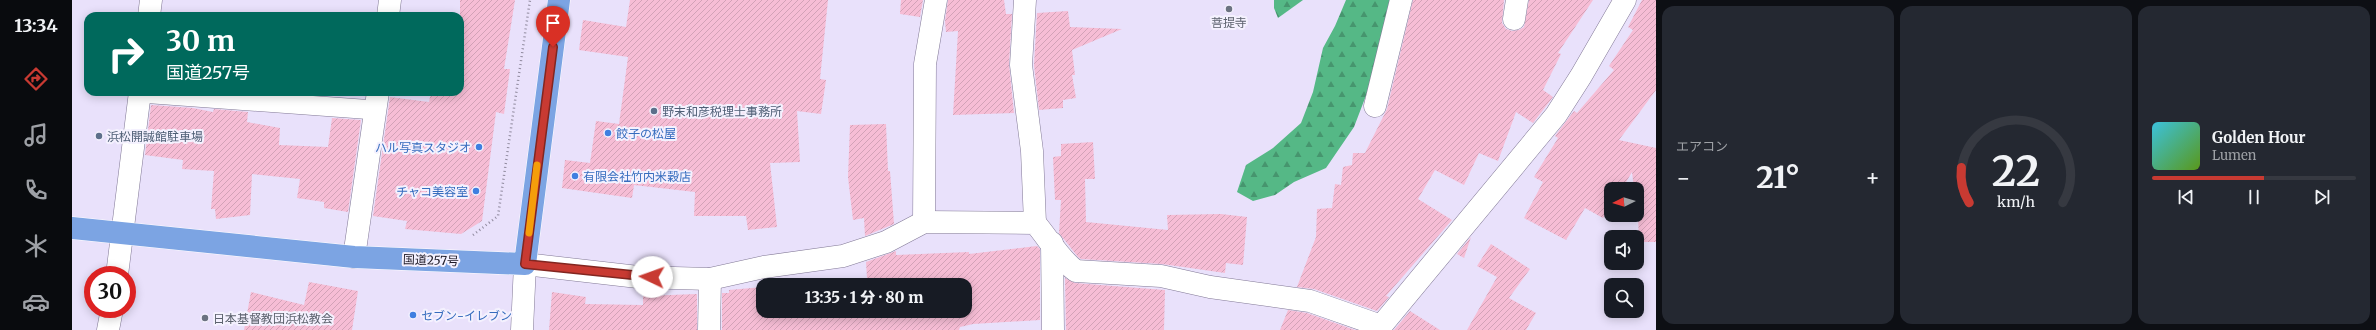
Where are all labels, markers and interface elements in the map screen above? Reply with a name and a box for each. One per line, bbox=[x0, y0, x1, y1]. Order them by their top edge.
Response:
marker: 菩提寺 bbox=[1224, 4, 1234, 14]
pin bbox=[536, 6, 570, 47]
icon: arrive bbox=[542, 12, 564, 34]
text: 13:34 bbox=[14, 14, 58, 37]
place label: 菩提寺 bbox=[1211, 15, 1247, 30]
text: 30 m bbox=[166, 23, 235, 59]
icon: right bbox=[100, 28, 152, 80]
text: 国道257号 bbox=[166, 61, 250, 84]
icon: directions bbox=[22, 65, 50, 93]
place label: 野末和彦税理士事務所 bbox=[662, 104, 782, 119]
marker: 野末和彦税理士事務所 bbox=[649, 106, 659, 116]
icon: music bbox=[22, 121, 50, 149]
place label: 餃子の松屋 bbox=[616, 126, 676, 141]
marker: 餃子の松屋 bbox=[603, 128, 613, 138]
text: Golden Hour bbox=[2212, 128, 2306, 147]
place label: 浜松開誠館駐車場 bbox=[107, 129, 203, 144]
marker: 浜松開誠館駐車場 bbox=[94, 131, 104, 141]
text: エアコン bbox=[1676, 138, 1728, 155]
place label: ハル写真スタジオ bbox=[375, 140, 471, 155]
marker: ハル写真スタジオ bbox=[474, 142, 484, 152]
text: 22 bbox=[1992, 145, 2040, 197]
text: Lumen bbox=[2212, 147, 2256, 164]
text: 21° bbox=[1756, 158, 1800, 196]
text: − bbox=[1676, 164, 1691, 192]
text: + bbox=[1865, 164, 1880, 192]
place label: 有限会社竹内米穀店 bbox=[583, 169, 691, 184]
marker: 有限会社竹内米穀店 bbox=[570, 171, 580, 181]
icon: phone bbox=[22, 176, 50, 204]
north arrow bbox=[1604, 182, 1644, 222]
map controls bbox=[1604, 182, 1644, 318]
place label: チャコ美容室 bbox=[396, 184, 468, 199]
marker: チャコ美容室 bbox=[471, 186, 481, 196]
icon: previous bbox=[2175, 186, 2197, 208]
icon: pause bbox=[2243, 186, 2265, 208]
icon: next bbox=[2311, 186, 2333, 208]
text: km/h bbox=[1997, 193, 2035, 211]
button: sound bbox=[1604, 230, 1644, 270]
icon: climate bbox=[22, 232, 50, 260]
street label: 国道257号 bbox=[403, 252, 459, 268]
position arrow bbox=[631, 256, 673, 298]
speed limit sign: 30 bbox=[84, 266, 136, 318]
button: search bbox=[1604, 278, 1644, 318]
icon: car bbox=[22, 288, 50, 316]
text: 13:35 · 1 分 · 80 m bbox=[805, 288, 923, 307]
place label: セブン-イレブン bbox=[421, 308, 512, 323]
marker: セブン-イレブン bbox=[408, 310, 418, 320]
place label: 日本基督教団浜松教会 bbox=[213, 311, 333, 326]
marker: 日本基督教団浜松教会 bbox=[200, 313, 210, 323]

